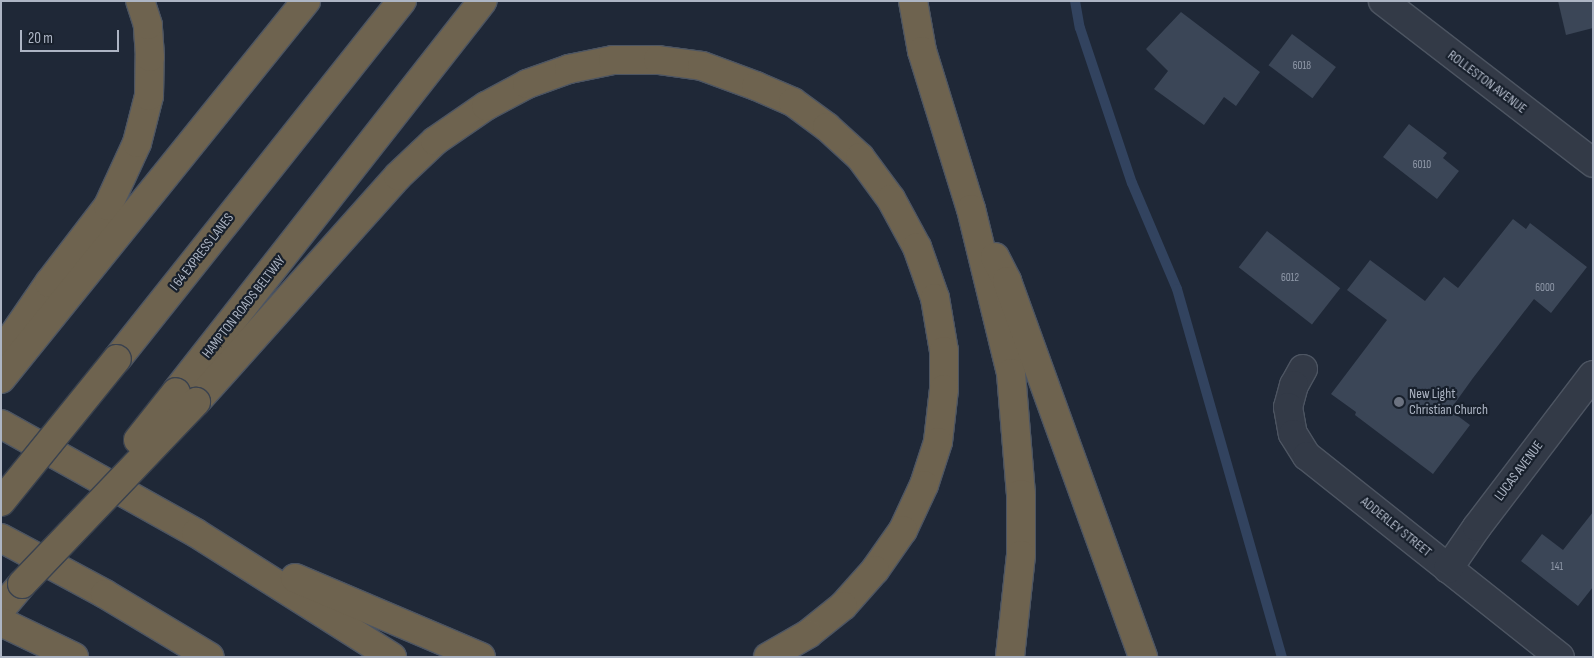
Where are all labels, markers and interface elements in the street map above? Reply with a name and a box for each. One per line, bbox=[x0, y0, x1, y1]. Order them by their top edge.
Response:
scale bar bbox=[22, 20, 121, 52]
text: 20 m bbox=[28, 29, 53, 48]
street label: ROLLESTON AVENUE bbox=[1444, 47, 1530, 117]
house number: 6018 bbox=[1293, 59, 1311, 73]
house number: 6010 bbox=[1413, 158, 1431, 172]
street label: I 64 EXPRESS LANES bbox=[167, 210, 237, 294]
street label: HAMPTON ROADS BELTWAY bbox=[199, 252, 289, 362]
house number: 6012 bbox=[1281, 271, 1299, 285]
house number: 6000 bbox=[1535, 281, 1555, 295]
place label: New Light Christian Church bbox=[1409, 386, 1488, 418]
marker: New Light Christian Church bbox=[1393, 396, 1405, 408]
street label: LUCAS AVENUE bbox=[1491, 438, 1547, 504]
street label: ADDERLEY STREET bbox=[1357, 493, 1435, 561]
house number: 141 bbox=[1551, 560, 1563, 574]

